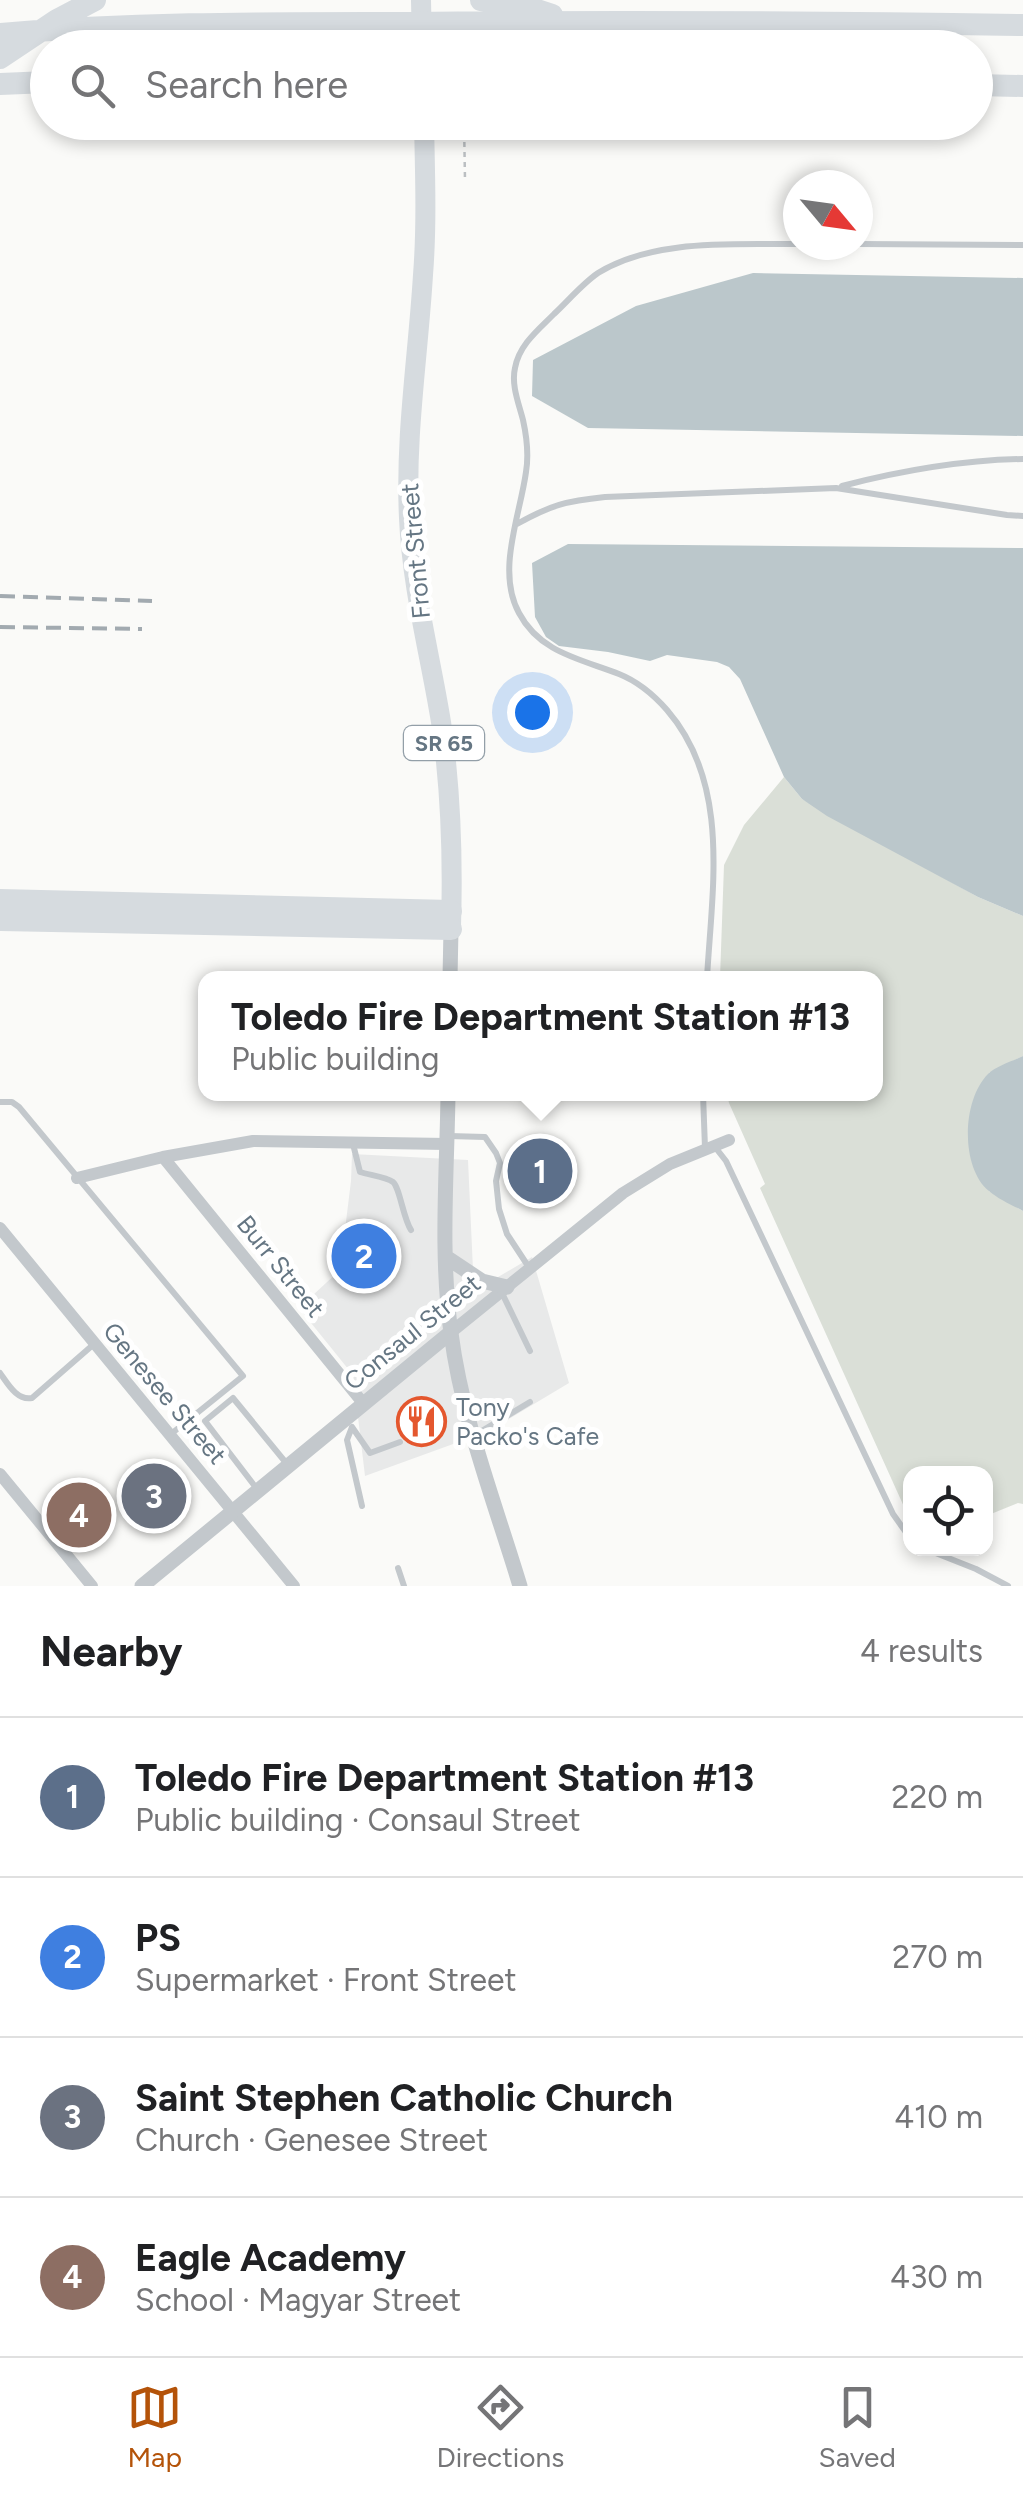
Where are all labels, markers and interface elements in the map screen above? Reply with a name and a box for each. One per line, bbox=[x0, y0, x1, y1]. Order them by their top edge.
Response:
search box bbox=[30, 30, 993, 140]
icon: search bbox=[65, 58, 120, 113]
text: Search here bbox=[145, 62, 348, 108]
north arrow bbox=[783, 170, 873, 260]
street label: Front Street bbox=[394, 482, 436, 620]
your location bbox=[507, 687, 558, 738]
road number: SR 65 bbox=[404, 726, 484, 760]
popup bbox=[198, 971, 883, 1101]
text: Toledo Fire Department Station #13 bbox=[231, 994, 850, 1040]
text: Public building bbox=[231, 1040, 439, 1078]
pin: 1 bbox=[508, 1134, 572, 1208]
street label: Burr Street bbox=[231, 1209, 331, 1323]
pin: 2 bbox=[332, 1218, 396, 1294]
street label: Consaul Street bbox=[338, 1268, 486, 1396]
street label: Genesee Street bbox=[97, 1316, 233, 1470]
place label: Tony Packo's Cafe bbox=[456, 1392, 599, 1451]
restaurant icon: Tony Packo's Cafe bbox=[395, 1395, 447, 1447]
pin: 3 bbox=[122, 1458, 186, 1534]
map controls bbox=[903, 1466, 993, 1556]
button: locate bbox=[903, 1466, 993, 1556]
pin: 4 bbox=[46, 1478, 112, 1552]
text: Nearby bbox=[40, 1626, 182, 1677]
text: 4 results bbox=[860, 1632, 983, 1670]
text: Toledo Fire Department Station #13 bbox=[135, 1755, 754, 1801]
text: 1 bbox=[66, 1778, 79, 1816]
text: 220 m bbox=[892, 1778, 983, 1816]
text: Public building · Consaul Street bbox=[135, 1801, 581, 1839]
text: PS bbox=[135, 1915, 181, 1961]
text: 2 bbox=[63, 1938, 82, 1976]
text: 270 m bbox=[892, 1938, 983, 1976]
text: Supermarket · Front Street bbox=[135, 1961, 517, 1999]
text: Saint Stephen Catholic Church bbox=[135, 2075, 673, 2121]
text: 3 bbox=[64, 2098, 81, 2136]
text: 410 m bbox=[894, 2098, 983, 2136]
text: Church · Genesee Street bbox=[135, 2121, 488, 2159]
text: Eagle Academy bbox=[135, 2235, 406, 2281]
text: 4 bbox=[62, 2258, 83, 2296]
text: 430 m bbox=[890, 2258, 983, 2296]
text: School · Magyar Street bbox=[135, 2281, 461, 2319]
tab: Map bbox=[127, 2380, 182, 2474]
tab: Directions bbox=[437, 2380, 564, 2474]
tab: Saved bbox=[819, 2380, 896, 2474]

